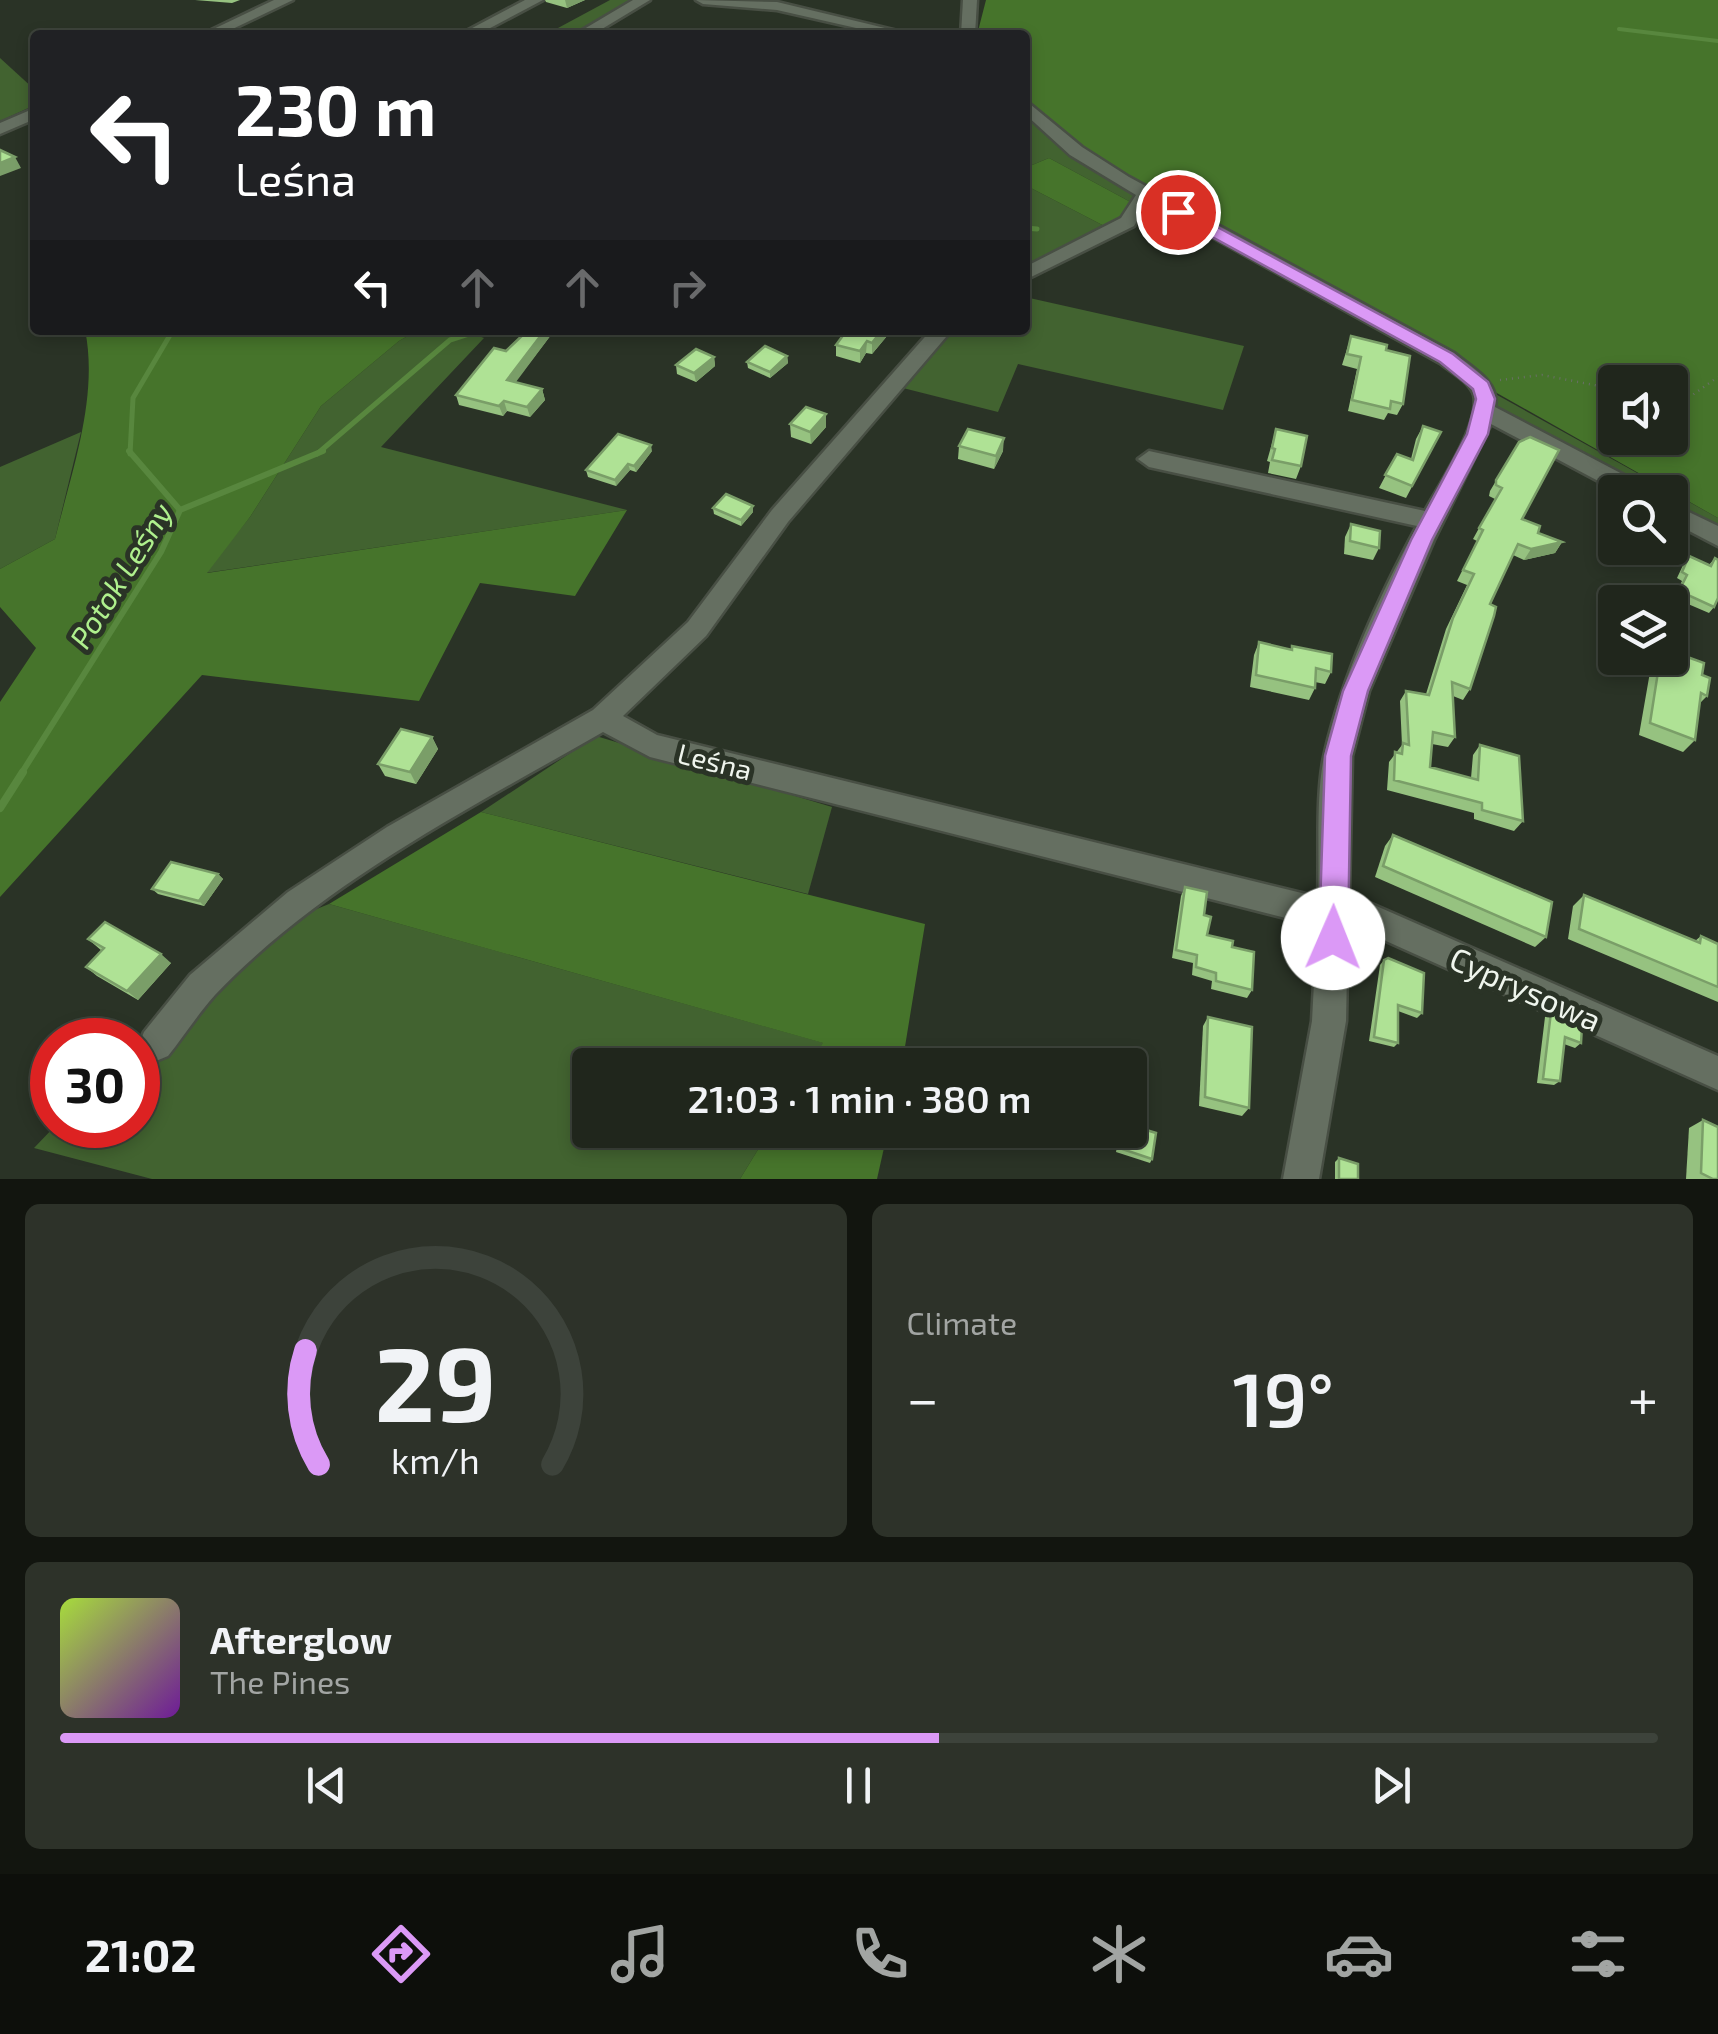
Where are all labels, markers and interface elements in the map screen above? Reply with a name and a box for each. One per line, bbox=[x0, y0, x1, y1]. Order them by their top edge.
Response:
text: 230 m bbox=[235, 66, 436, 150]
icon: left bbox=[70, 70, 200, 200]
text: Leśna bbox=[235, 151, 356, 205]
pin bbox=[1136, 170, 1221, 255]
icon: arrive bbox=[1151, 185, 1206, 240]
icon: left bbox=[345, 260, 400, 315]
icon: ahead bbox=[450, 260, 505, 315]
icon: ahead bbox=[555, 260, 610, 315]
icon: right bbox=[660, 260, 715, 315]
map controls bbox=[1598, 365, 1688, 675]
button: sound bbox=[1598, 365, 1688, 455]
button: search bbox=[1598, 475, 1688, 565]
water label: Potok Leśny bbox=[61, 496, 180, 655]
button: layers bbox=[1598, 585, 1688, 675]
street label: Leśna bbox=[674, 735, 756, 787]
position arrow bbox=[1281, 886, 1385, 990]
street label: Cyprysowa bbox=[1445, 938, 1607, 1038]
speed limit sign: 30 bbox=[30, 1018, 160, 1148]
text: 21:03 · 1 min · 380 m bbox=[688, 1075, 1031, 1121]
text: Climate bbox=[907, 1303, 1017, 1341]
text: 29 bbox=[375, 1318, 497, 1443]
text: 19° bbox=[1232, 1352, 1334, 1442]
text: − bbox=[907, 1364, 939, 1430]
text: + bbox=[1628, 1364, 1658, 1430]
text: km/h bbox=[391, 1438, 480, 1481]
text: Afterglow bbox=[210, 1616, 392, 1662]
text: The Pines bbox=[210, 1662, 350, 1700]
icon: previous bbox=[299, 1758, 354, 1813]
icon: pause bbox=[831, 1758, 886, 1813]
icon: next bbox=[1364, 1758, 1419, 1813]
icon: directions bbox=[366, 1919, 436, 1989]
icon: music bbox=[605, 1919, 675, 1989]
icon: phone bbox=[845, 1919, 915, 1989]
icon: climate bbox=[1084, 1919, 1154, 1989]
icon: car bbox=[1324, 1919, 1394, 1989]
icon: filters bbox=[1563, 1919, 1633, 1989]
text: 21:02 bbox=[85, 1927, 196, 1981]

